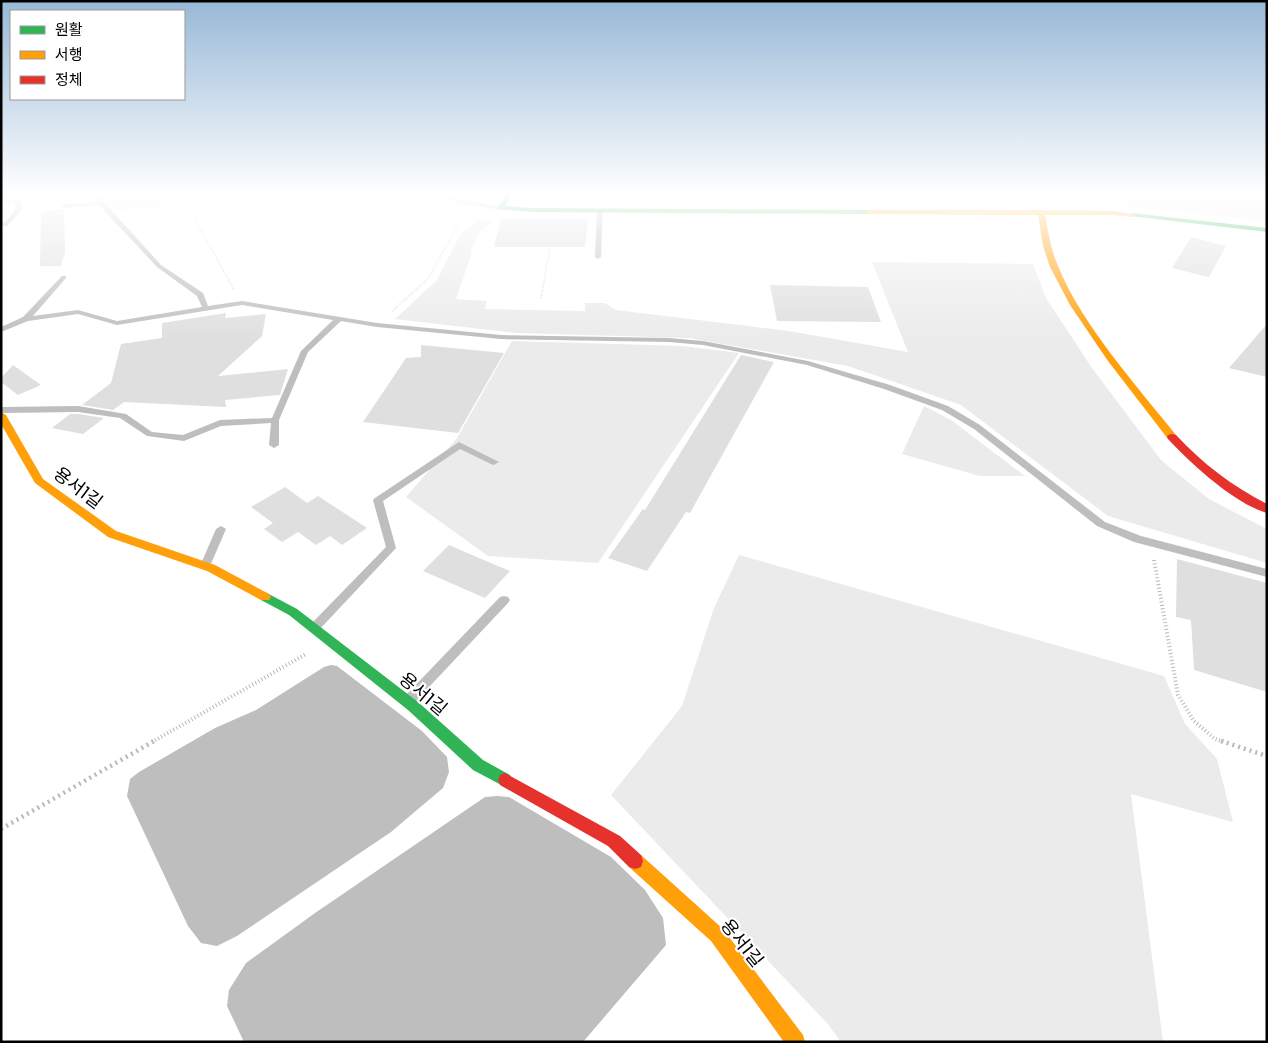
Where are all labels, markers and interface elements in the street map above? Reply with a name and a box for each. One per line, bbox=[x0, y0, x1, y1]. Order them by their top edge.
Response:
legend bbox=[10, 10, 185, 100]
text: 원활 bbox=[55, 19, 83, 40]
text: 서행 bbox=[55, 44, 83, 65]
text: 정체 bbox=[55, 69, 83, 90]
street label: 용서1길 bbox=[49, 461, 108, 514]
street label: 용서1길 bbox=[394, 666, 453, 721]
street label: 용서1길 bbox=[715, 913, 770, 972]

